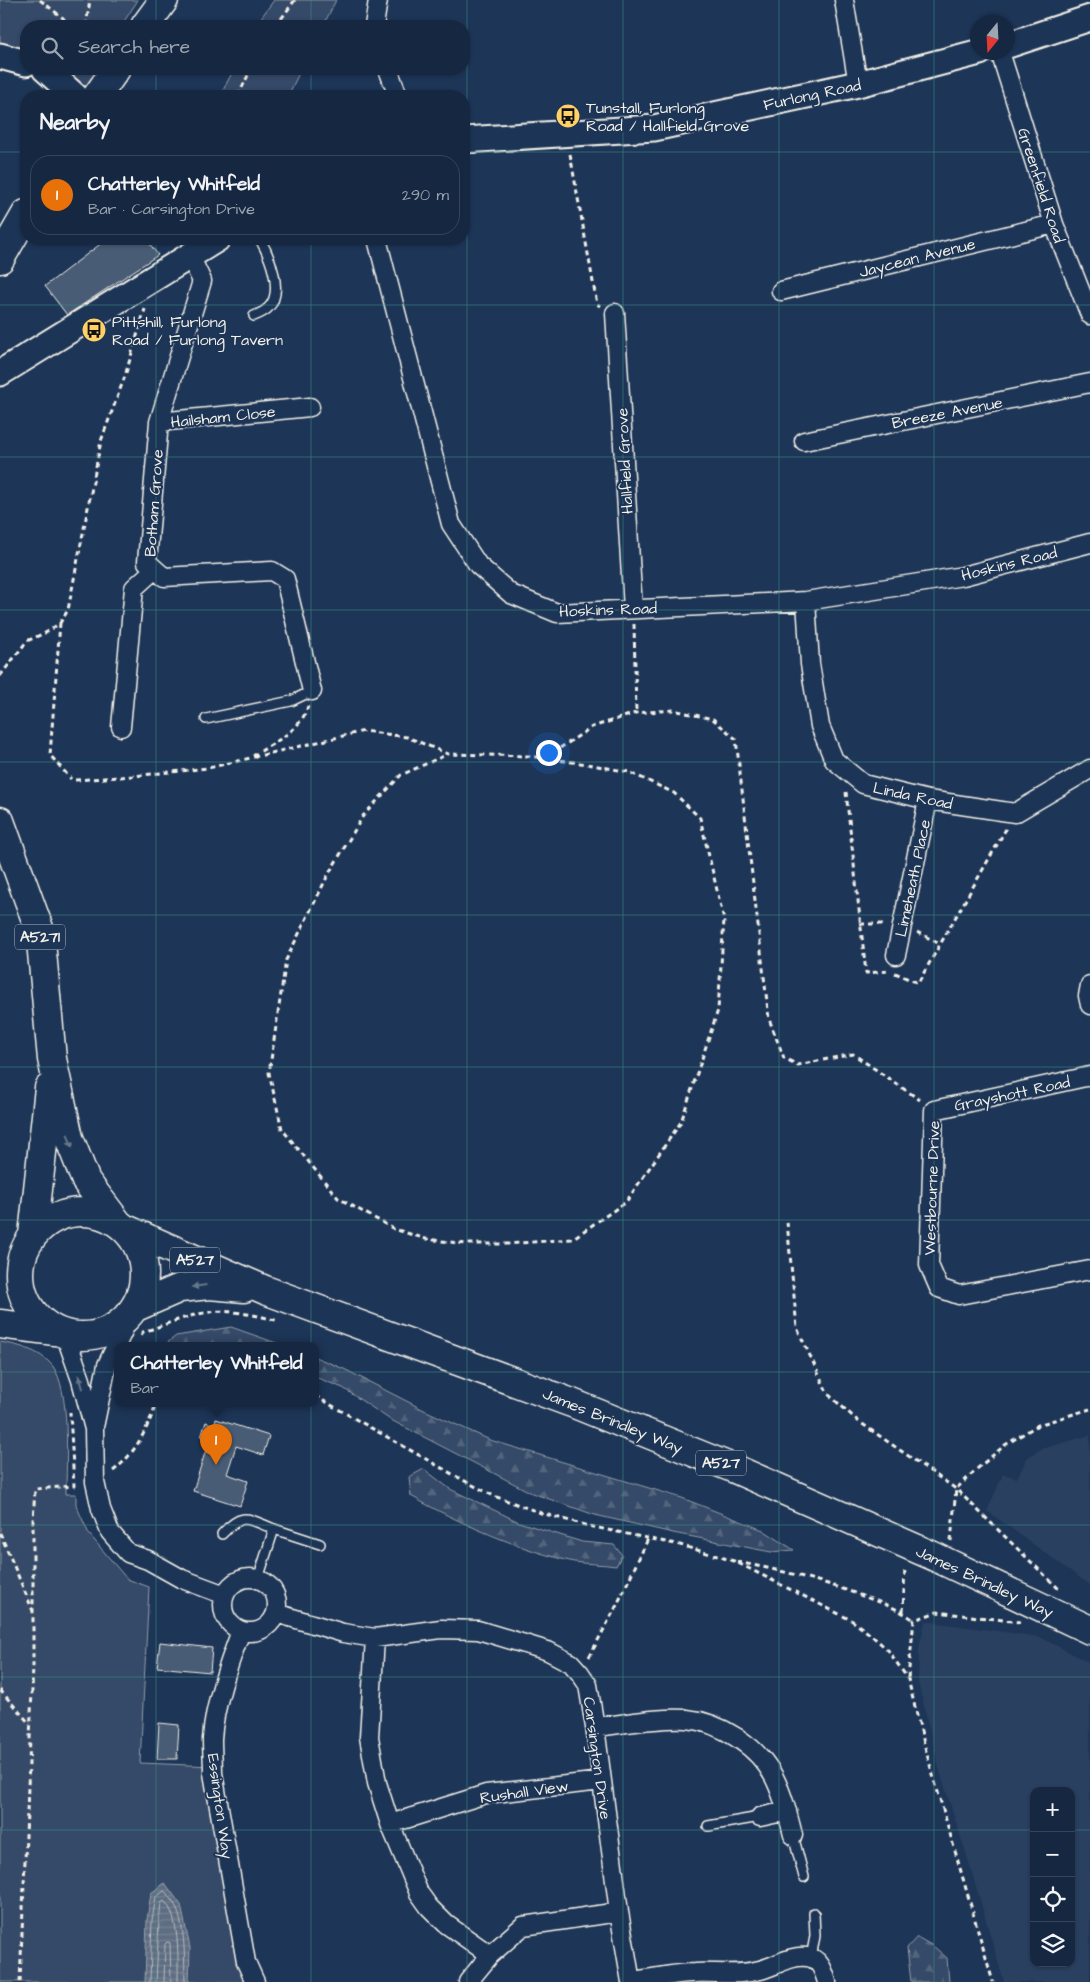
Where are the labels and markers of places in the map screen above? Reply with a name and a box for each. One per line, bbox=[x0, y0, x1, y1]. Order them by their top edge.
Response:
place label: Tunstall, Furlong Road / Hallfield Grove bbox=[586, 97, 750, 137]
bus stop icon: Tunstall, Furlong Road / Hallfield Grove bbox=[555, 103, 581, 129]
place label: Pittshill, Furlong Road / Furlong Tavern bbox=[112, 311, 283, 352]
bus stop icon: Pittshill, Furlong Road / Furlong Tavern bbox=[81, 317, 107, 343]
pin: 1 bbox=[200, 1424, 232, 1465]

